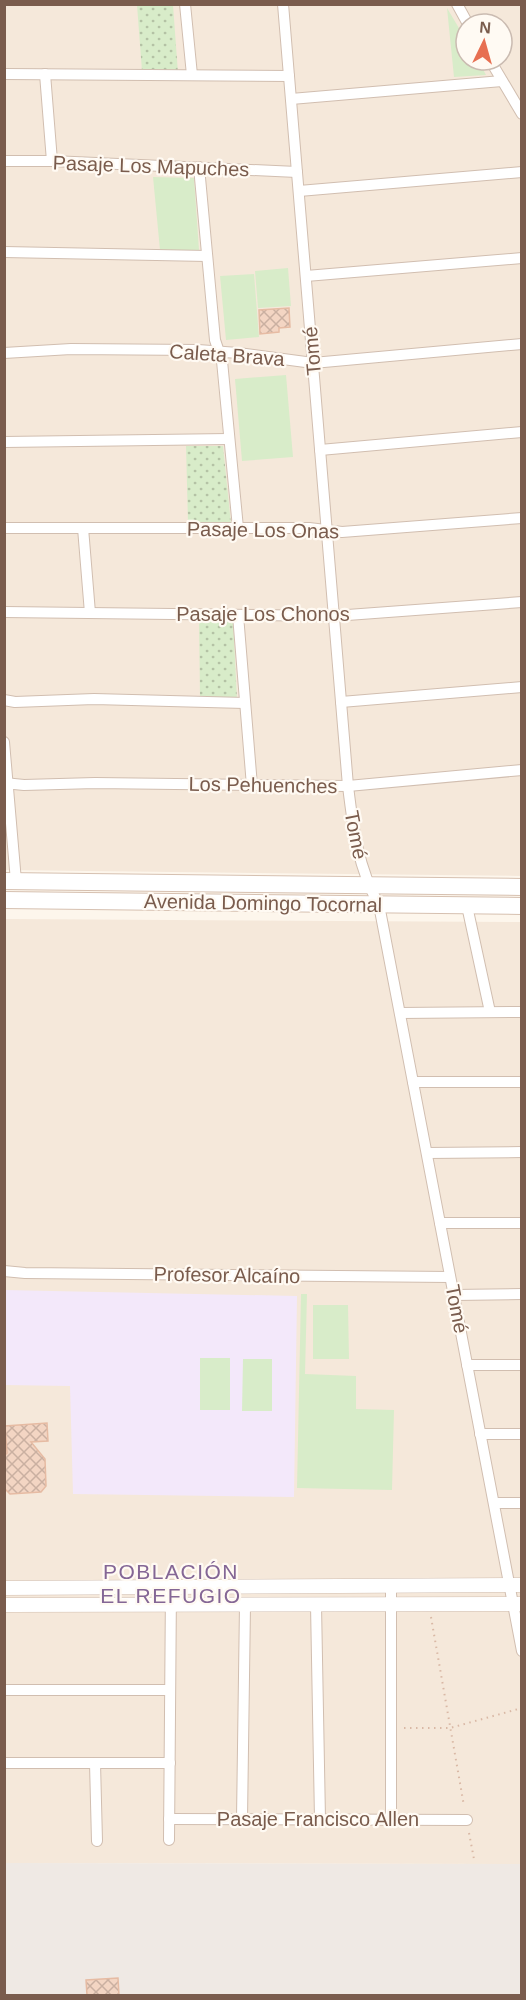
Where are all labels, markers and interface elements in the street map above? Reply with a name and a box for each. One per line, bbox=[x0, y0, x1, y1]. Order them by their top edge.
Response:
north arrow bbox=[454, 12, 514, 72]
text: N bbox=[479, 19, 492, 37]
street label: Pasaje Los Mapuches bbox=[52, 152, 250, 180]
street label: Tomé bbox=[299, 326, 325, 376]
street label: Caleta Brava bbox=[169, 340, 286, 370]
street label: Pasaje Los Onas bbox=[187, 518, 339, 542]
street label: Pasaje Los Chonos bbox=[176, 603, 350, 625]
street label: Los Pehuenches bbox=[188, 773, 338, 797]
street label: Tomé bbox=[341, 809, 371, 861]
street label: Avenida Domingo Tocornal bbox=[144, 890, 382, 916]
street label: Profesor Alcaíno bbox=[153, 1263, 301, 1287]
street label: Tomé bbox=[442, 1283, 472, 1335]
district label: POBLACIÓN EL REFUGIO bbox=[100, 1560, 242, 1607]
street label: Pasaje Francisco Allen bbox=[217, 1808, 419, 1830]

